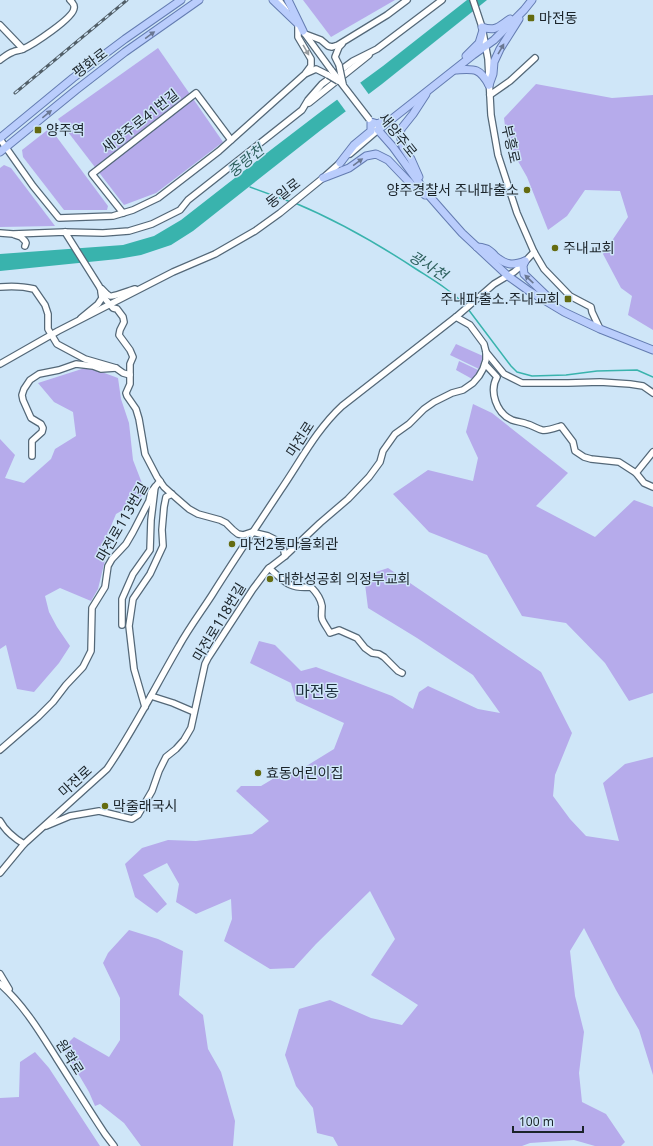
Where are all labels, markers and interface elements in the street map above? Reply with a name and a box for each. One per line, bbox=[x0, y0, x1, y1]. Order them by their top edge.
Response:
place label: 마전동 bbox=[539, 8, 578, 27]
marker: 마전동 bbox=[526, 13, 536, 23]
one-way arrow bbox=[145, 31, 155, 39]
street label: 평화로 bbox=[69, 43, 111, 82]
one-way arrow bbox=[498, 43, 505, 55]
one-way arrow bbox=[303, 44, 310, 56]
street label: 새양주로41번길 bbox=[97, 84, 182, 157]
one-way arrow bbox=[41, 109, 52, 118]
street label: 새양주로 bbox=[375, 109, 422, 161]
place label: 양주역 bbox=[46, 120, 85, 139]
street label: 부흥로 bbox=[498, 123, 525, 165]
marker: 양주역 bbox=[33, 125, 43, 135]
water label: 중랑천 bbox=[223, 138, 269, 181]
one-way arrow bbox=[353, 158, 363, 166]
street label: 동일로 bbox=[262, 173, 304, 212]
place label: 양주경찰서 주내파출소 bbox=[387, 180, 519, 199]
marker: 양주경찰서 주내파출소 bbox=[522, 185, 532, 195]
place label: 주내교회 bbox=[563, 238, 615, 257]
marker: 주내교회 bbox=[550, 243, 560, 253]
water label: 광사천 bbox=[406, 246, 453, 286]
one-way arrow bbox=[524, 274, 534, 283]
place label: 주내파출소.주내교회 bbox=[440, 289, 560, 308]
marker: 주내파출소.주내교회 bbox=[563, 294, 573, 304]
street label: 마전로 bbox=[281, 417, 318, 460]
street label: 마전로113번길 bbox=[91, 479, 152, 565]
place label: 마전2통마을회관 bbox=[240, 534, 338, 553]
marker: 마전2통마을회관 bbox=[227, 539, 237, 549]
place label: 대한성공회 의정부교회 bbox=[278, 569, 410, 588]
marker: 대한성공회 의정부교회 bbox=[265, 574, 275, 584]
street label: 마전로118번길 bbox=[188, 579, 249, 665]
district label: 마전동 bbox=[295, 680, 339, 702]
street label: 마전로 bbox=[54, 761, 95, 801]
place label: 효동어린이집 bbox=[266, 763, 343, 782]
marker: 효동어린이집 bbox=[253, 768, 263, 778]
place label: 막줄래국시 bbox=[113, 796, 177, 815]
marker: 막줄래국시 bbox=[100, 801, 110, 811]
street label: 원학로 bbox=[52, 1035, 89, 1078]
scale bar bbox=[513, 1108, 583, 1134]
text: 100 m bbox=[519, 1113, 554, 1130]

